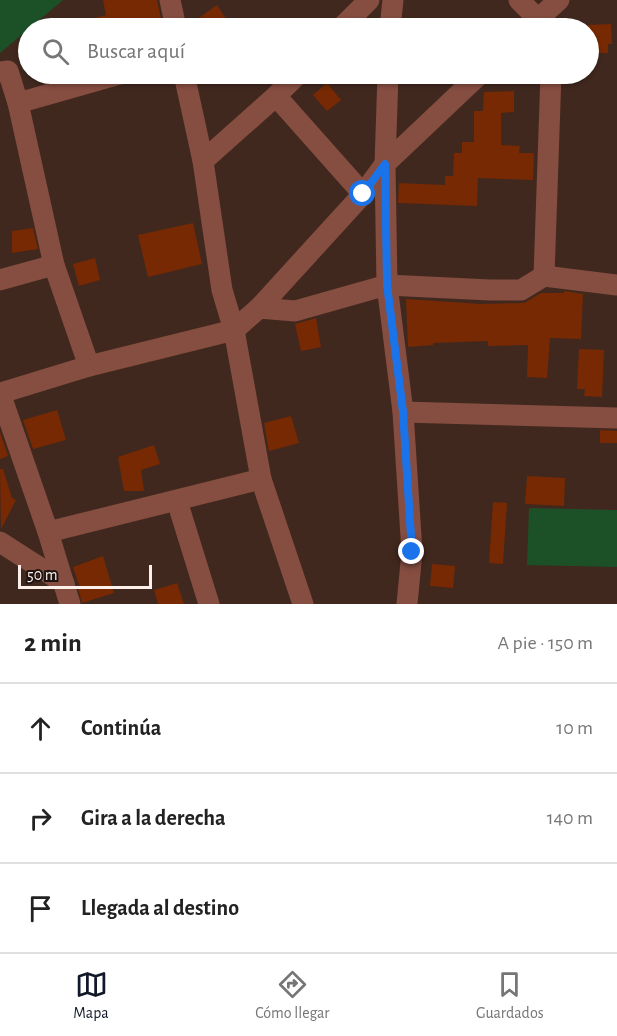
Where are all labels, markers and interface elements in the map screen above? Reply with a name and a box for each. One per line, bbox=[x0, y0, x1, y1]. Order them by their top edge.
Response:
search box bbox=[18, 18, 599, 84]
icon: search bbox=[39, 35, 72, 68]
text: Buscar aquí bbox=[87, 40, 185, 62]
route start bbox=[349, 180, 375, 206]
route end bbox=[398, 538, 424, 564]
scale bar bbox=[18, 562, 152, 590]
text: 50 m bbox=[27, 567, 58, 583]
text: 2 min bbox=[24, 630, 82, 656]
text: A pie · 150 m bbox=[498, 633, 593, 653]
icon: ahead bbox=[24, 712, 57, 745]
text: Continúa bbox=[81, 717, 161, 739]
text: 10 m bbox=[556, 718, 593, 738]
icon: right bbox=[24, 802, 57, 835]
text: Gira a la derecha bbox=[81, 807, 226, 829]
text: 140 m bbox=[547, 808, 593, 828]
icon: arrive bbox=[24, 892, 57, 925]
text: Llegada al destino bbox=[81, 897, 239, 919]
tab: Mapa bbox=[73, 968, 109, 1023]
tab: Cómo llegar bbox=[255, 968, 329, 1023]
tab: Guardados bbox=[476, 968, 544, 1023]

